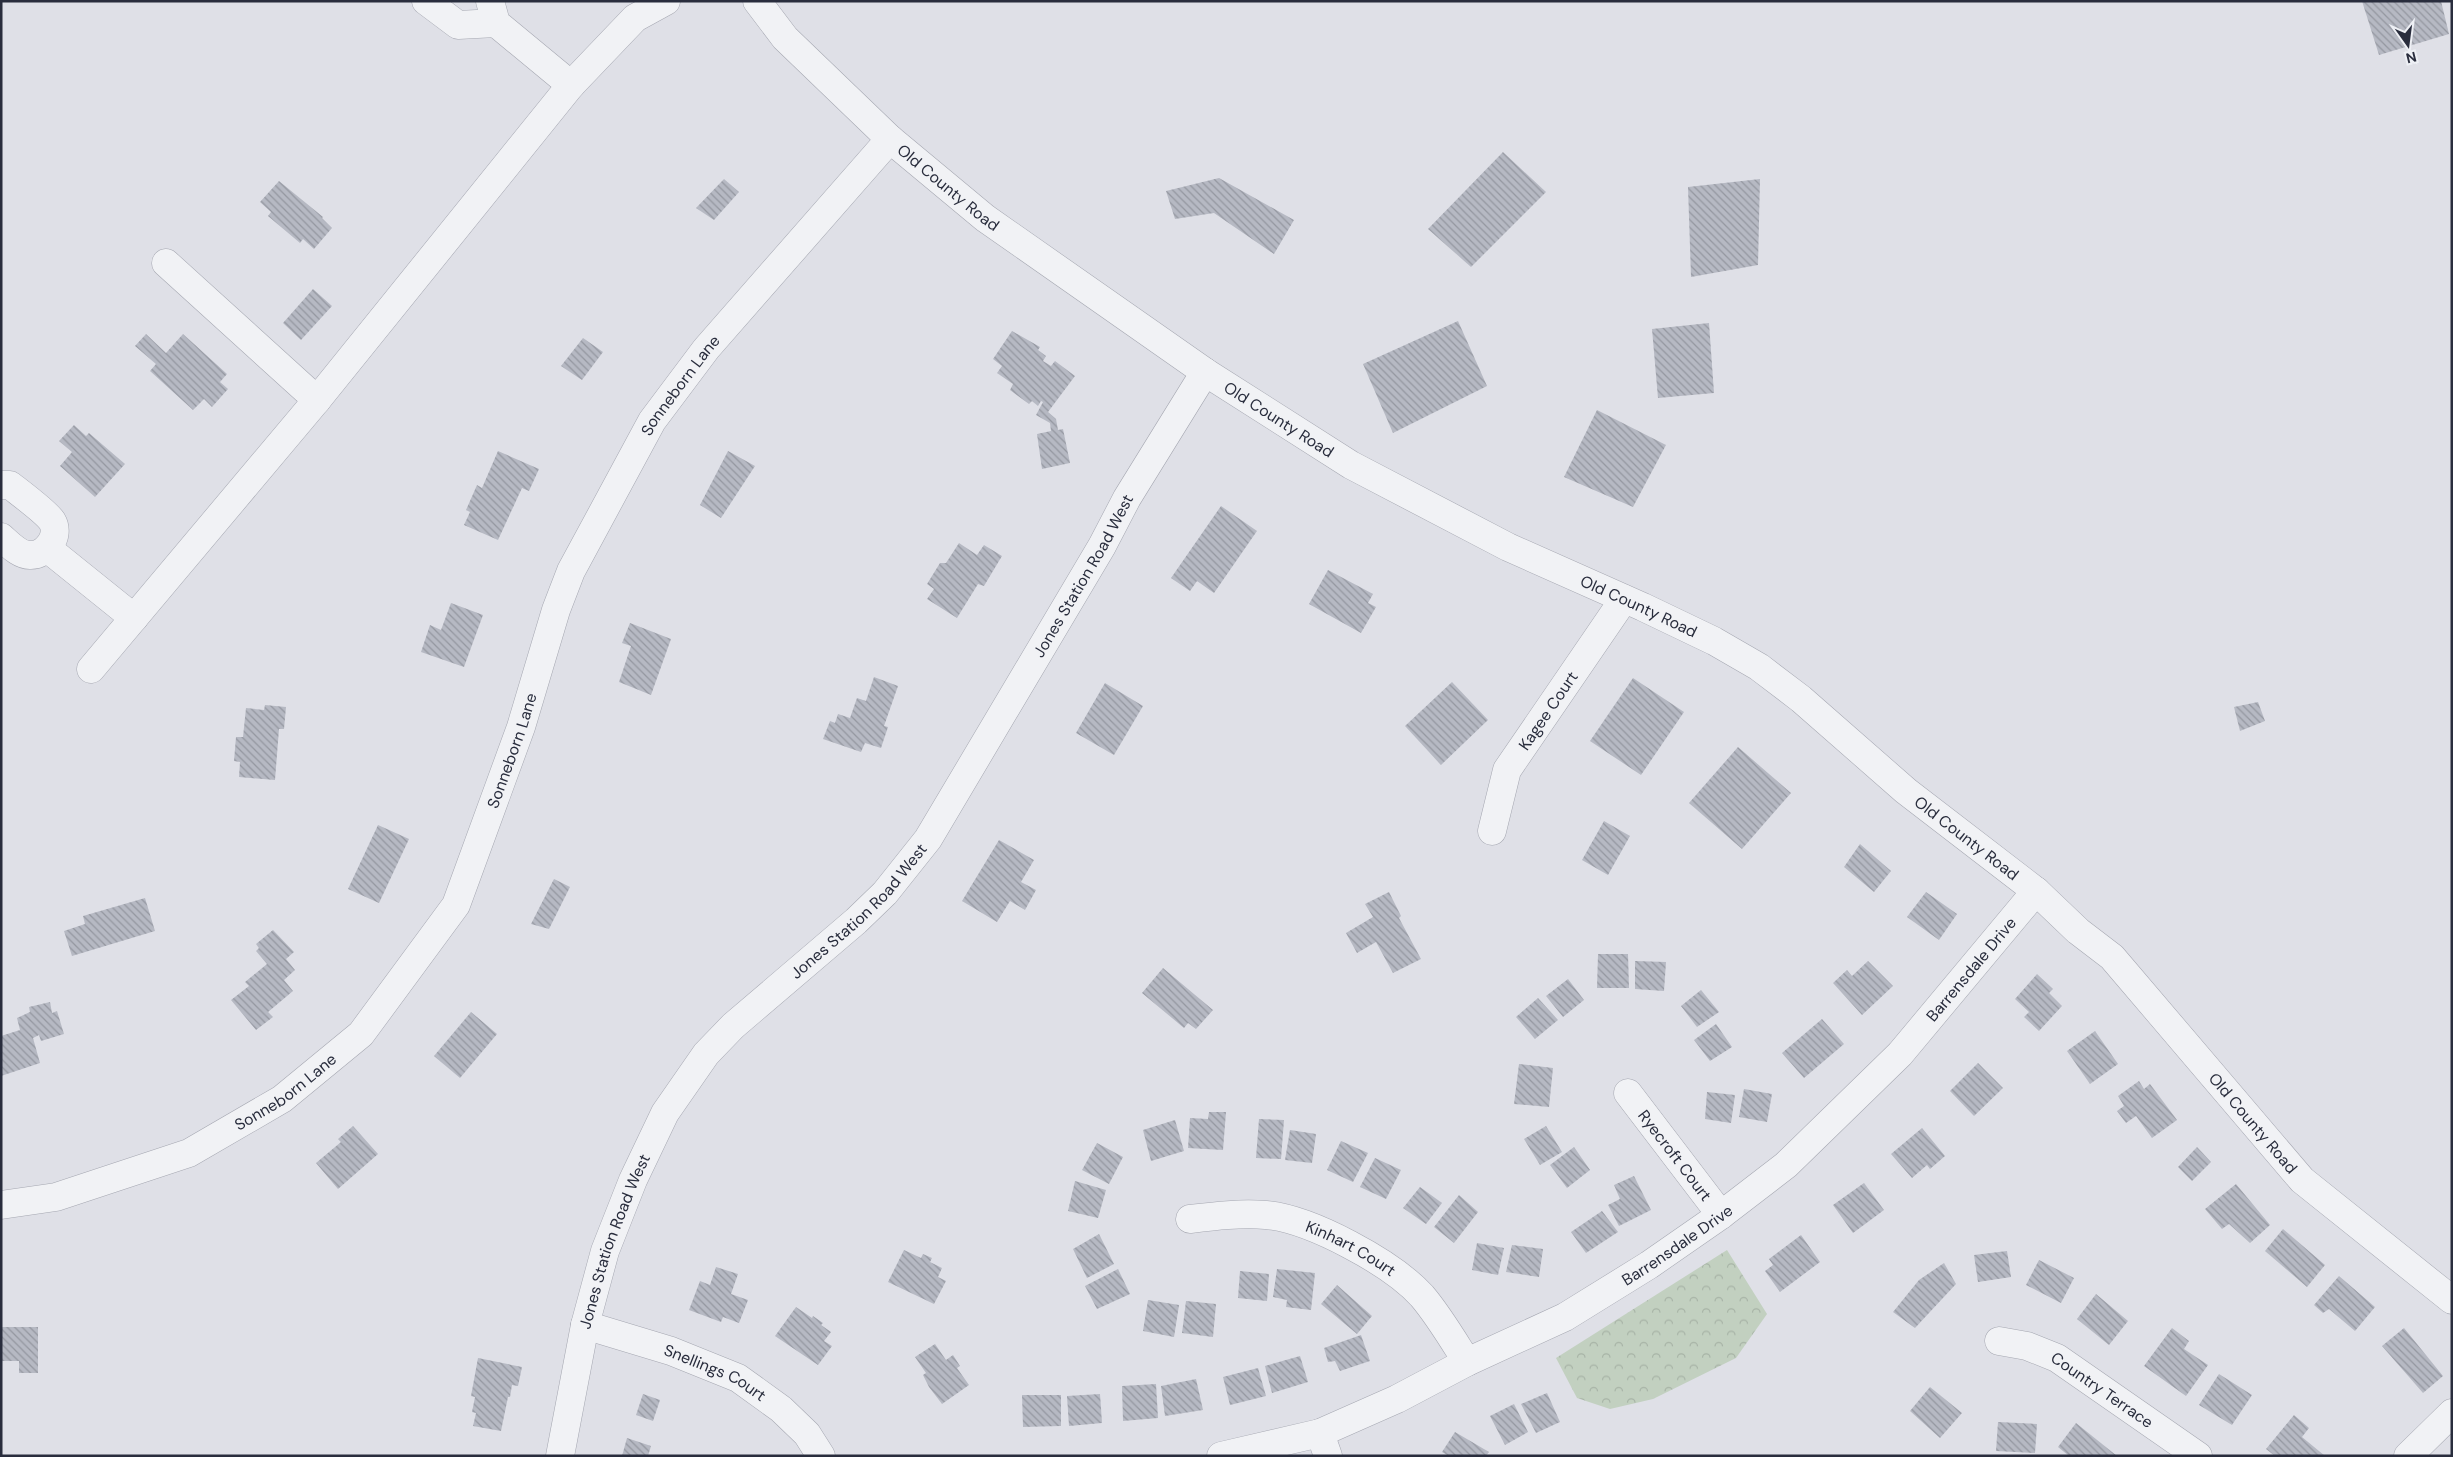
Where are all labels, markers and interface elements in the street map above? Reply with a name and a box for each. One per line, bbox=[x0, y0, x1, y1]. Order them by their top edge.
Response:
north arrow bbox=[2383, 20, 2433, 70]
text: N bbox=[2404, 48, 2418, 68]
street label: Old County Road bbox=[893, 139, 1003, 236]
street label: Sonneborn Lane bbox=[636, 331, 725, 439]
street label: Old County Road bbox=[1220, 377, 1338, 462]
street label: Jones Station Road West bbox=[1028, 491, 1138, 661]
street label: Old County Road bbox=[1577, 571, 1701, 642]
street label: Kagee Court bbox=[1514, 667, 1583, 754]
street label: Sonneborn Lane bbox=[482, 691, 542, 811]
street label: Old County Road bbox=[1910, 791, 2023, 885]
street label: Jones Station Road West bbox=[786, 839, 932, 983]
street label: Barrensdale Drive bbox=[1922, 913, 2021, 1026]
street label: Sonneborn Lane bbox=[231, 1049, 341, 1135]
street label: Old County Road bbox=[2204, 1068, 2302, 1178]
street label: Ryecroft Court bbox=[1633, 1105, 1716, 1205]
street label: Jones Station Road West bbox=[574, 1150, 655, 1331]
street label: Barrensdale Drive bbox=[1618, 1200, 1737, 1290]
street label: Kinhart Court bbox=[1303, 1216, 1400, 1281]
street label: Snellings Court bbox=[662, 1340, 770, 1406]
street label: Country Terrace bbox=[2047, 1347, 2157, 1433]

